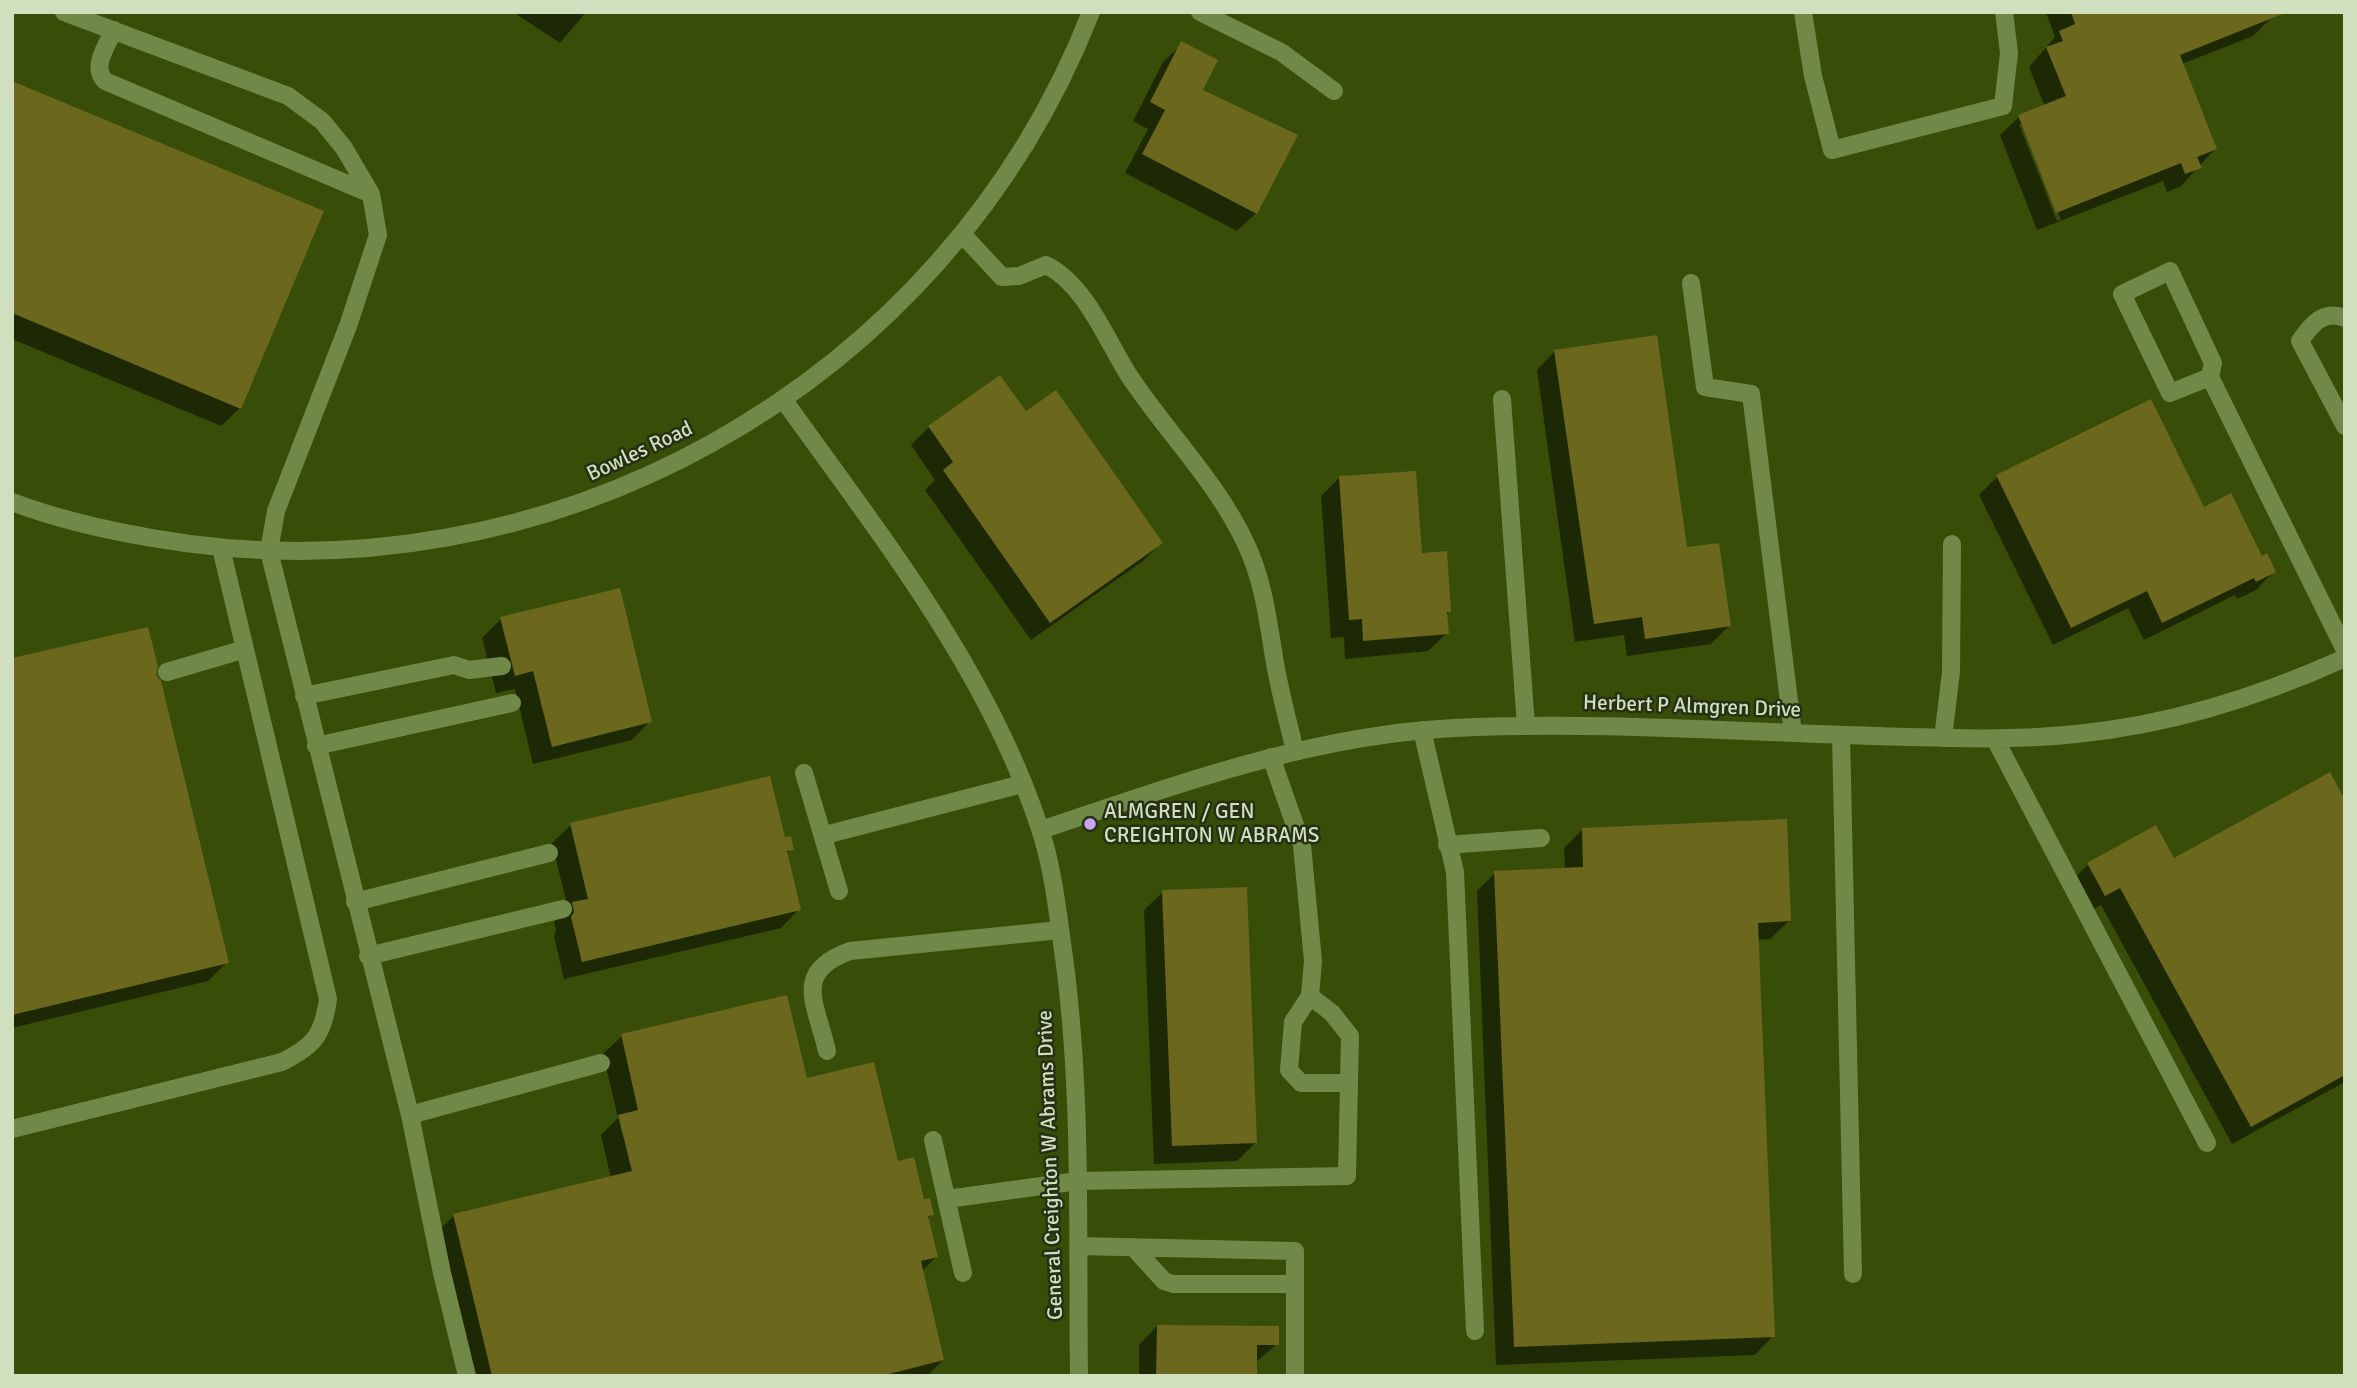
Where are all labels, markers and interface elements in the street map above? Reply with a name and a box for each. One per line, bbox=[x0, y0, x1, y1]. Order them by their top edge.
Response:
street label: Bowles Road bbox=[583, 417, 697, 487]
street label: Herbert P Almgren Drive bbox=[1583, 691, 1801, 723]
place label: ALMGREN / GEN CREIGHTON W ABRAMS bbox=[1104, 799, 1320, 849]
marker: ALMGREN / GEN CREIGHTON W ABRAMS bbox=[1082, 816, 1098, 832]
street label: General Creighton W Abrams Drive bbox=[1033, 1010, 1069, 1320]

